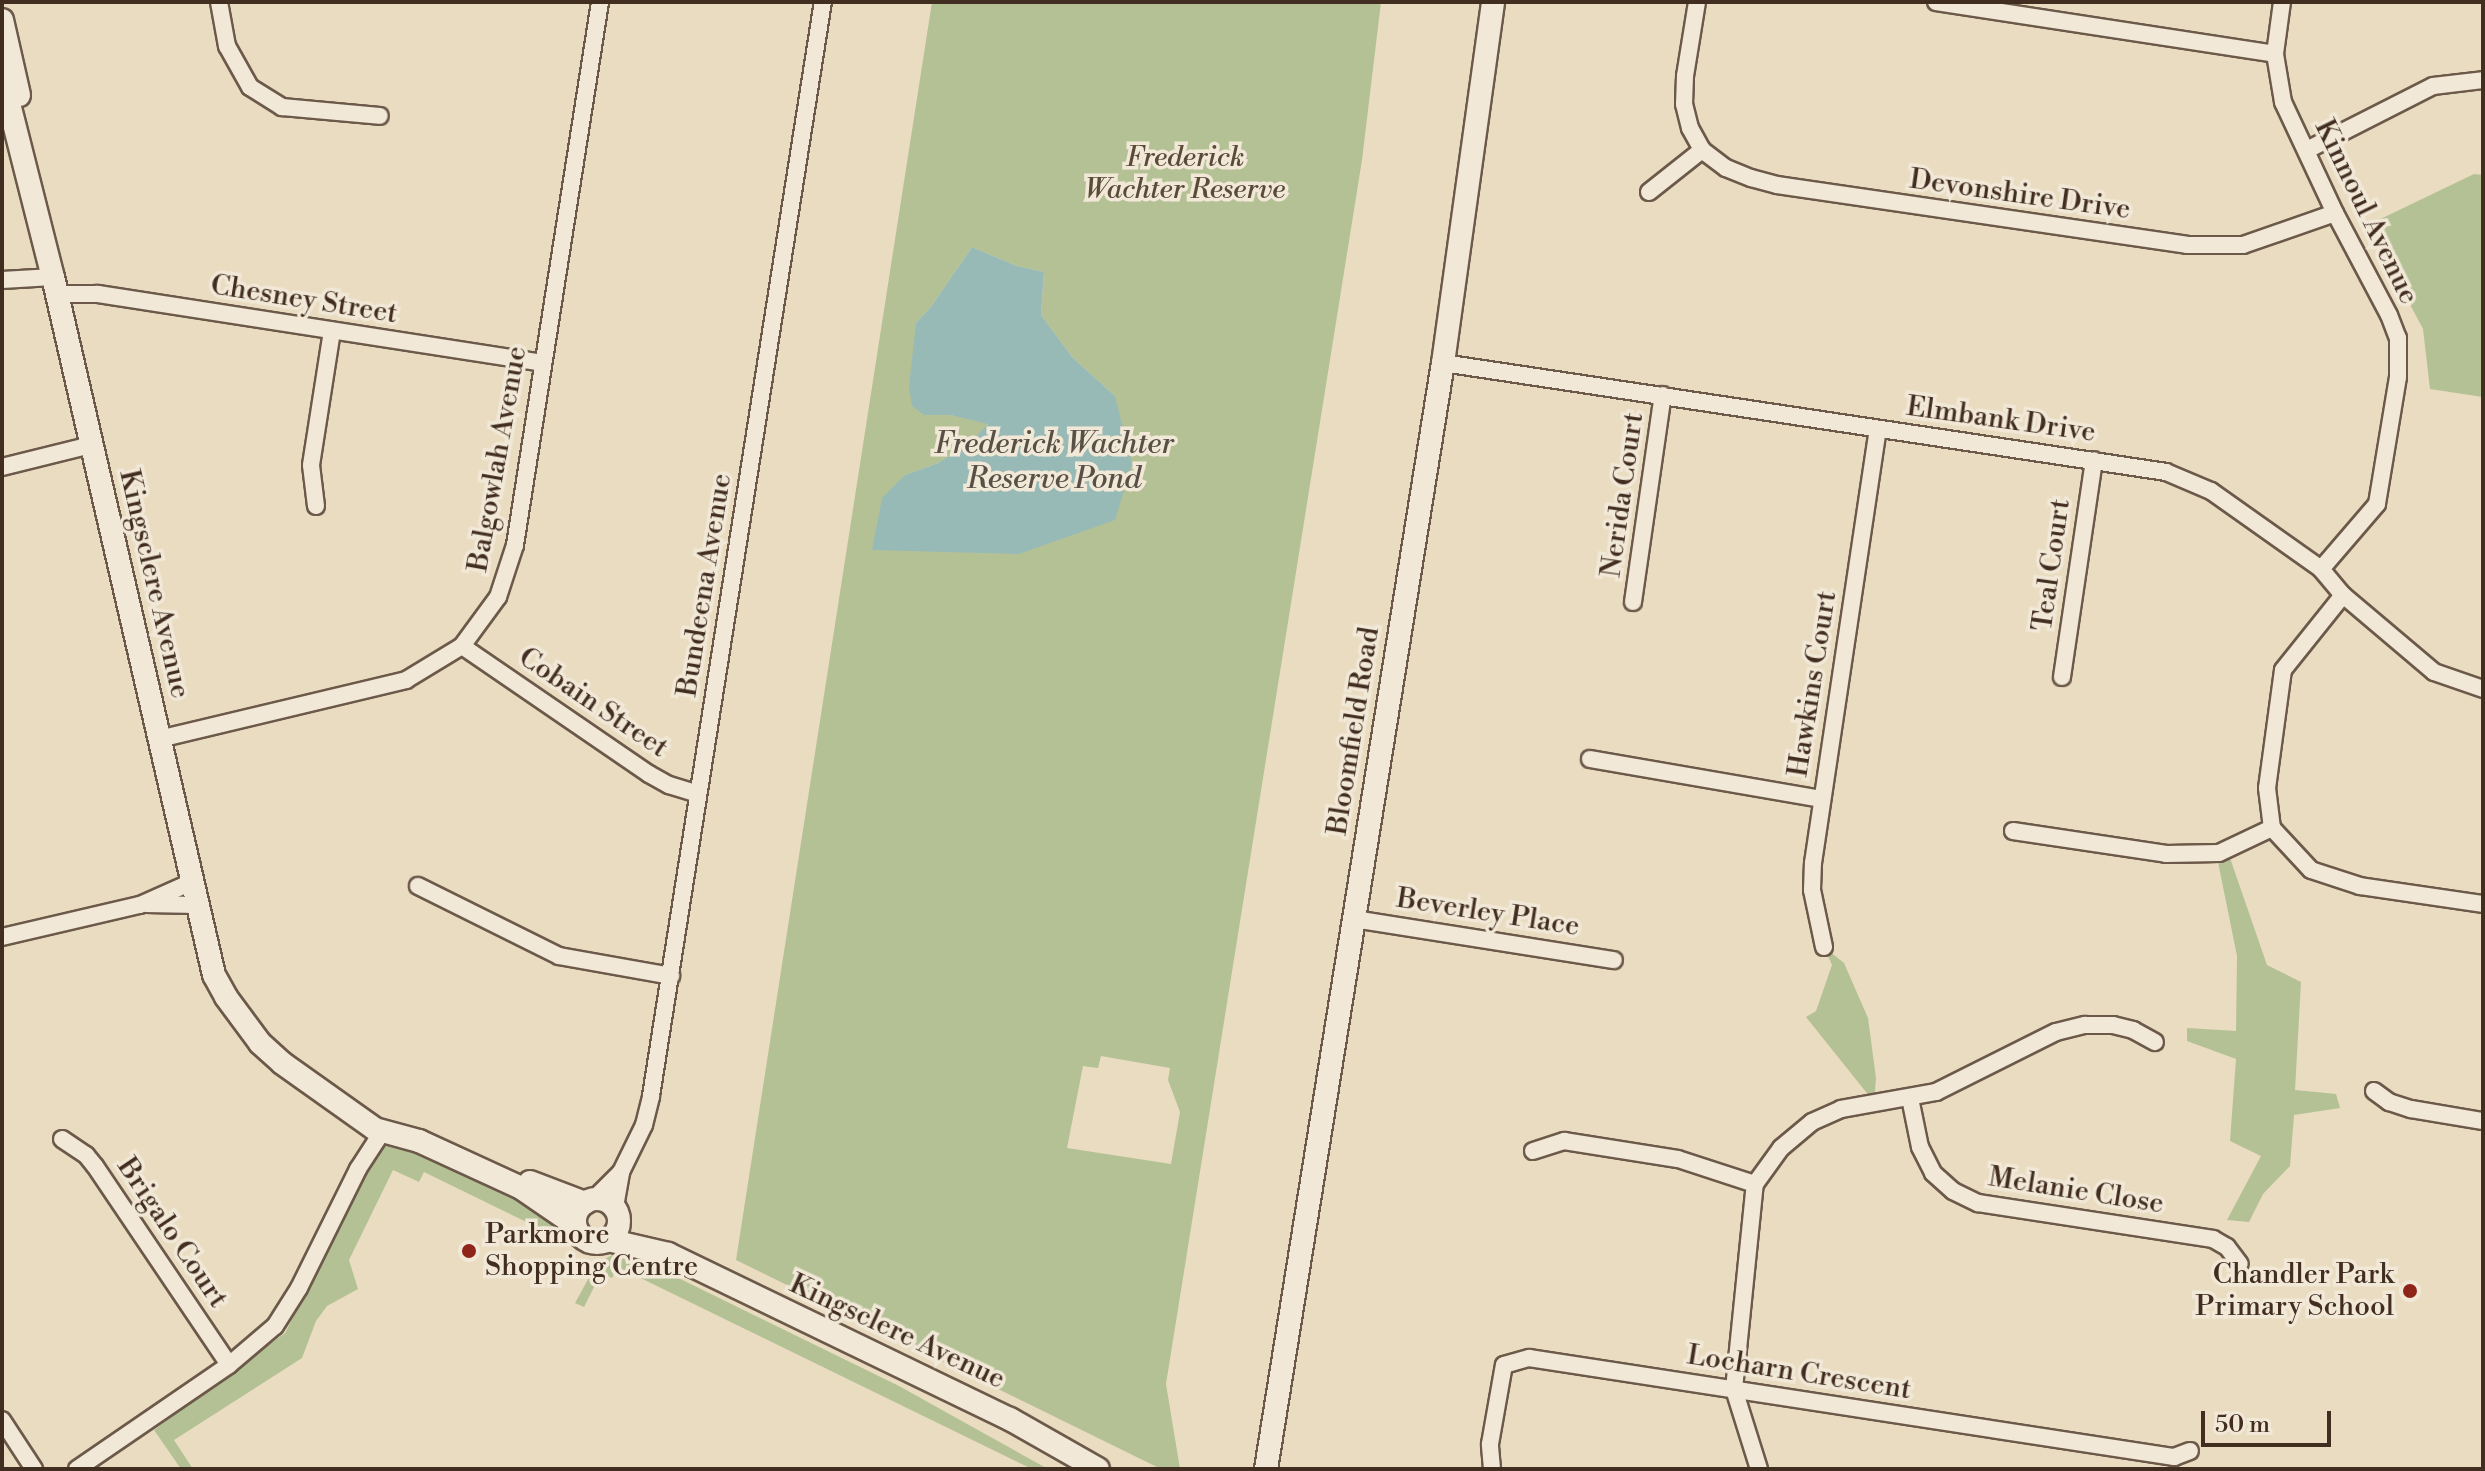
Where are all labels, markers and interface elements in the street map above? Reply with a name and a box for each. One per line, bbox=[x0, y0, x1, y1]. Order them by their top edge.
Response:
street label: Kinnoul Avenue bbox=[2307, 114, 2425, 310]
park label: Frederick Wachter Reserve bbox=[1085, 141, 1285, 207]
street label: Devonshire Drive bbox=[1907, 163, 2133, 227]
street label: Chesney Street bbox=[208, 269, 400, 331]
street label: Balgowlah Avenue bbox=[462, 344, 534, 574]
street label: Elmbank Drive bbox=[1904, 390, 2098, 450]
street label: Nerida Court bbox=[1595, 410, 1651, 580]
water label: Frederick Wachter Reserve Pond bbox=[934, 426, 1174, 496]
street label: Kingsclere Avenue bbox=[111, 466, 197, 702]
street label: Bundeena Avenue bbox=[671, 471, 739, 699]
street label: Teal Court bbox=[2026, 497, 2078, 633]
street label: Hawkins Court bbox=[1782, 589, 1844, 779]
street label: Bloomfield Road bbox=[1321, 625, 1387, 837]
street label: Cobain Street bbox=[512, 641, 674, 765]
street label: Beverley Place bbox=[1394, 882, 1582, 944]
street label: Brigalo Court bbox=[109, 1152, 235, 1314]
street label: Melanie Close bbox=[1986, 1161, 2166, 1221]
place label: Parkmore Shopping Centre bbox=[485, 1218, 698, 1284]
marker: Parkmore Shopping Centre bbox=[460, 1242, 478, 1260]
place label: Chandler Park Primary School bbox=[2195, 1258, 2394, 1324]
street label: Kingsclere Avenue bbox=[784, 1267, 1010, 1397]
marker: Chandler Park Primary School bbox=[2401, 1282, 2419, 1300]
street label: Locharn Crescent bbox=[1685, 1339, 1913, 1407]
scale bar bbox=[2205, 1395, 2335, 1445]
text: 50 m bbox=[2215, 1410, 2270, 1440]

